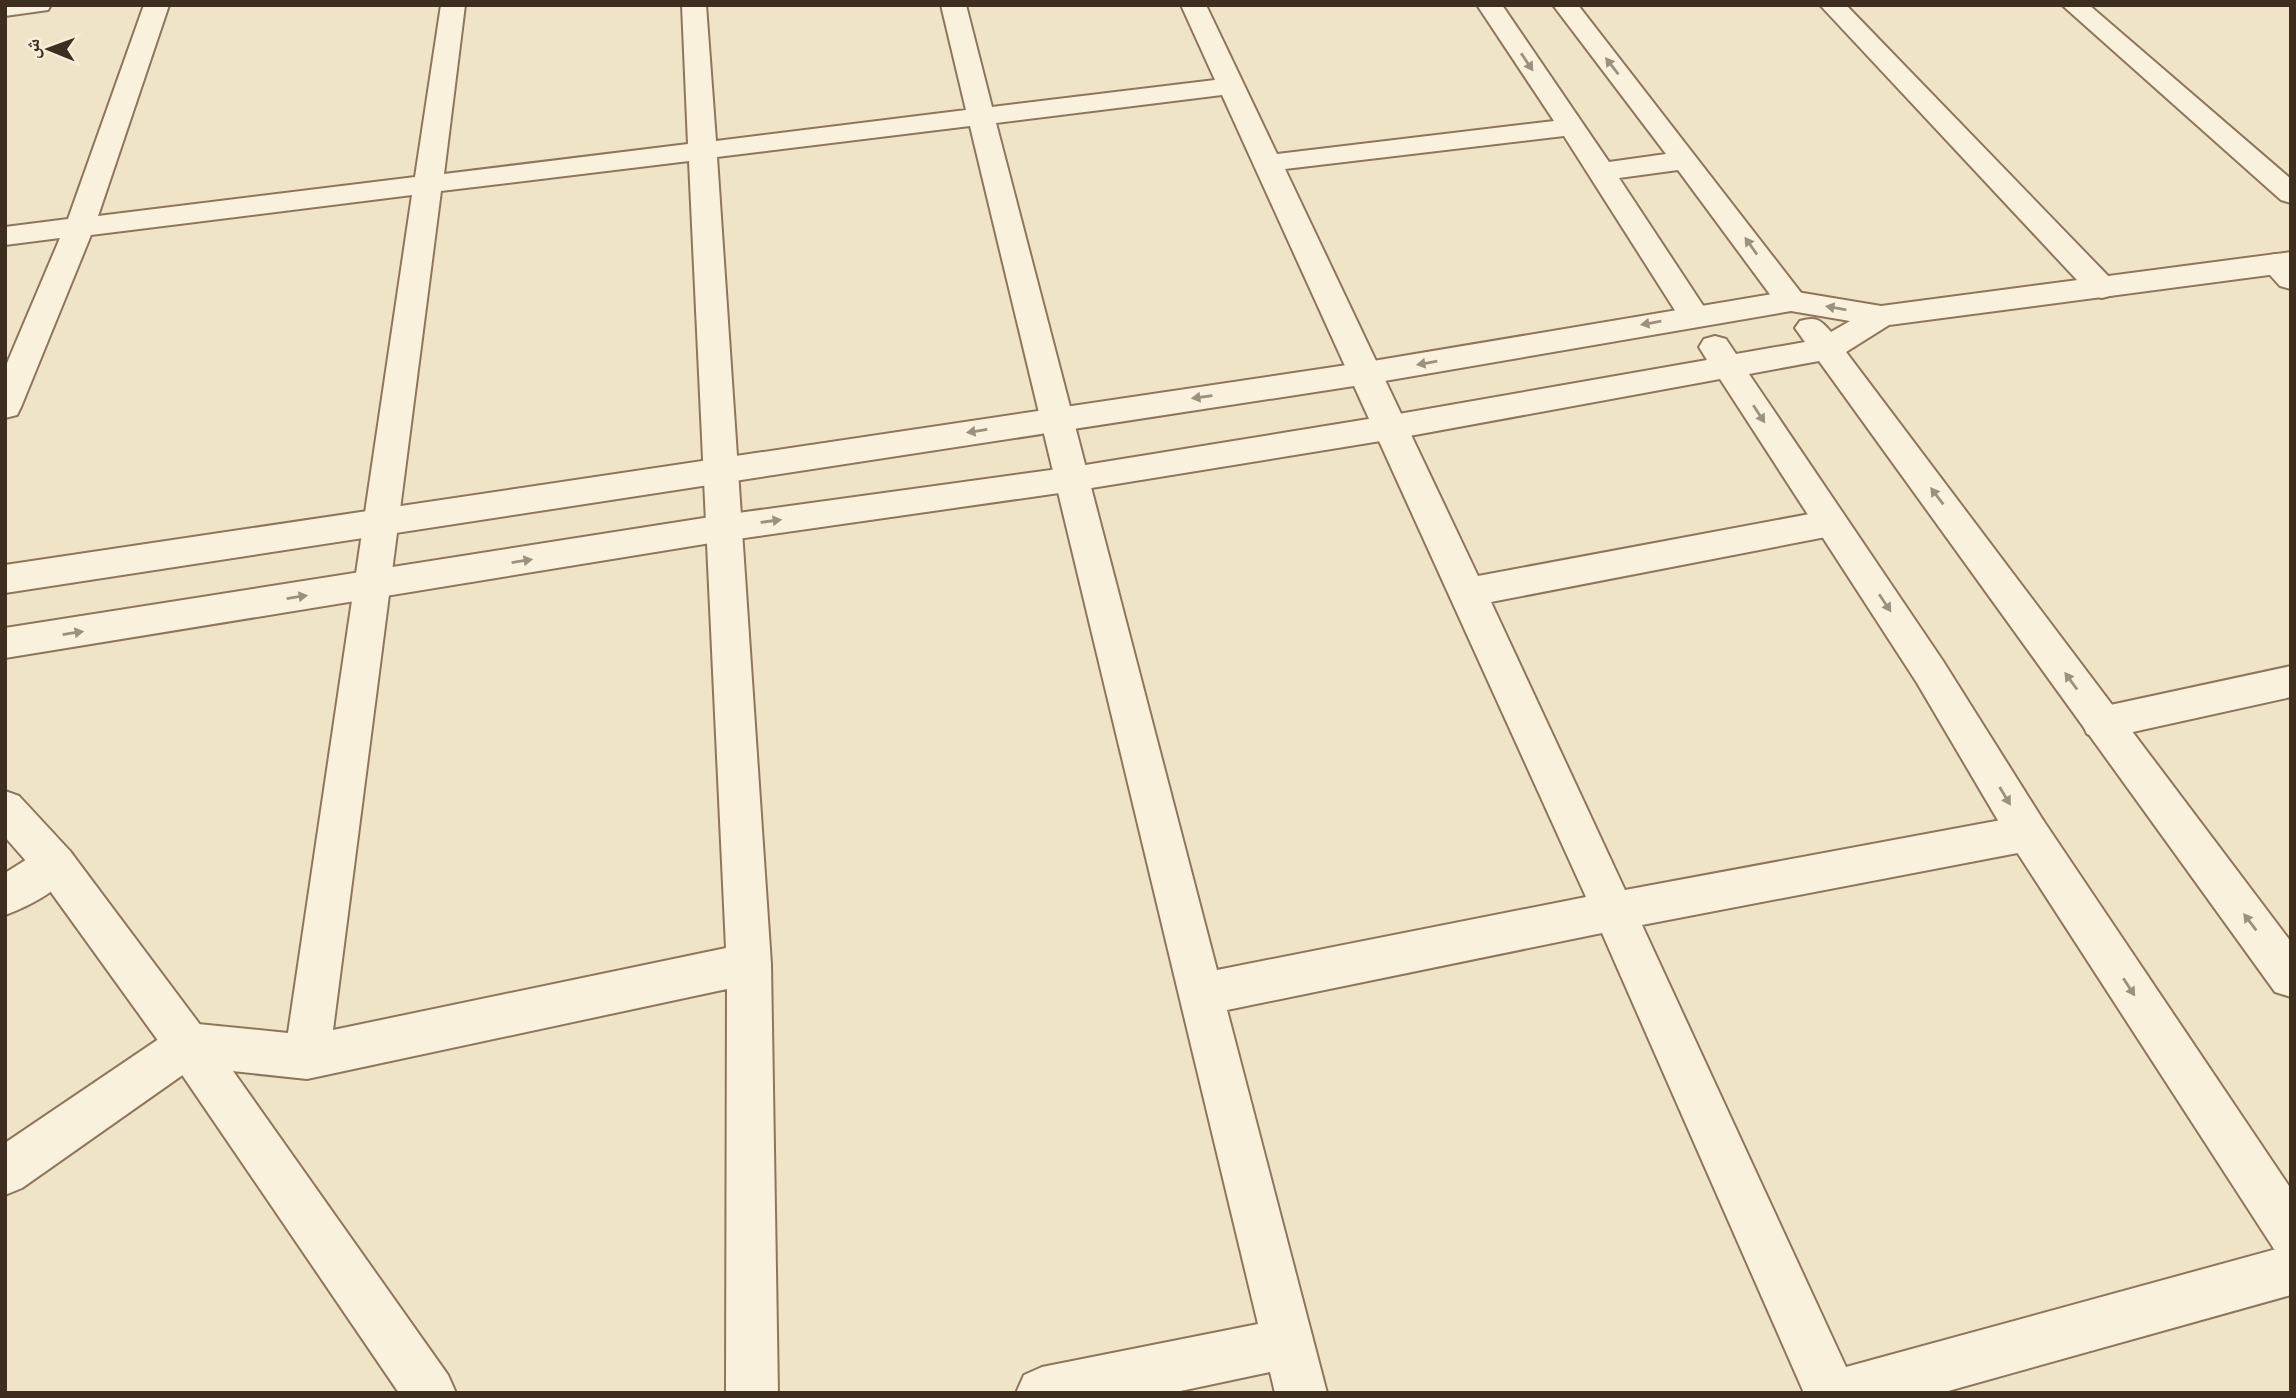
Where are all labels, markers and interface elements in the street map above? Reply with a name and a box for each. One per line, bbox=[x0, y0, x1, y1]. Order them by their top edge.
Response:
north arrow bbox=[14, 14, 84, 84]
text: ش bbox=[21, 38, 44, 59]
one-way arrow bbox=[1520, 52, 1533, 71]
one-way arrow bbox=[1604, 57, 1619, 75]
one-way arrow bbox=[1744, 237, 1758, 255]
one-way arrow bbox=[1825, 303, 1847, 314]
one-way arrow bbox=[1640, 318, 1662, 329]
one-way arrow bbox=[1416, 358, 1438, 369]
one-way arrow bbox=[1191, 392, 1213, 403]
one-way arrow bbox=[1753, 404, 1766, 423]
one-way arrow bbox=[966, 426, 988, 437]
one-way arrow bbox=[1930, 487, 1944, 506]
one-way arrow bbox=[760, 516, 782, 527]
one-way arrow bbox=[511, 555, 533, 566]
one-way arrow bbox=[286, 591, 308, 602]
one-way arrow bbox=[1878, 594, 1891, 613]
one-way arrow bbox=[62, 627, 84, 638]
one-way arrow bbox=[2064, 672, 2078, 690]
one-way arrow bbox=[1999, 787, 2012, 806]
one-way arrow bbox=[2243, 913, 2257, 932]
one-way arrow bbox=[2122, 978, 2136, 996]

